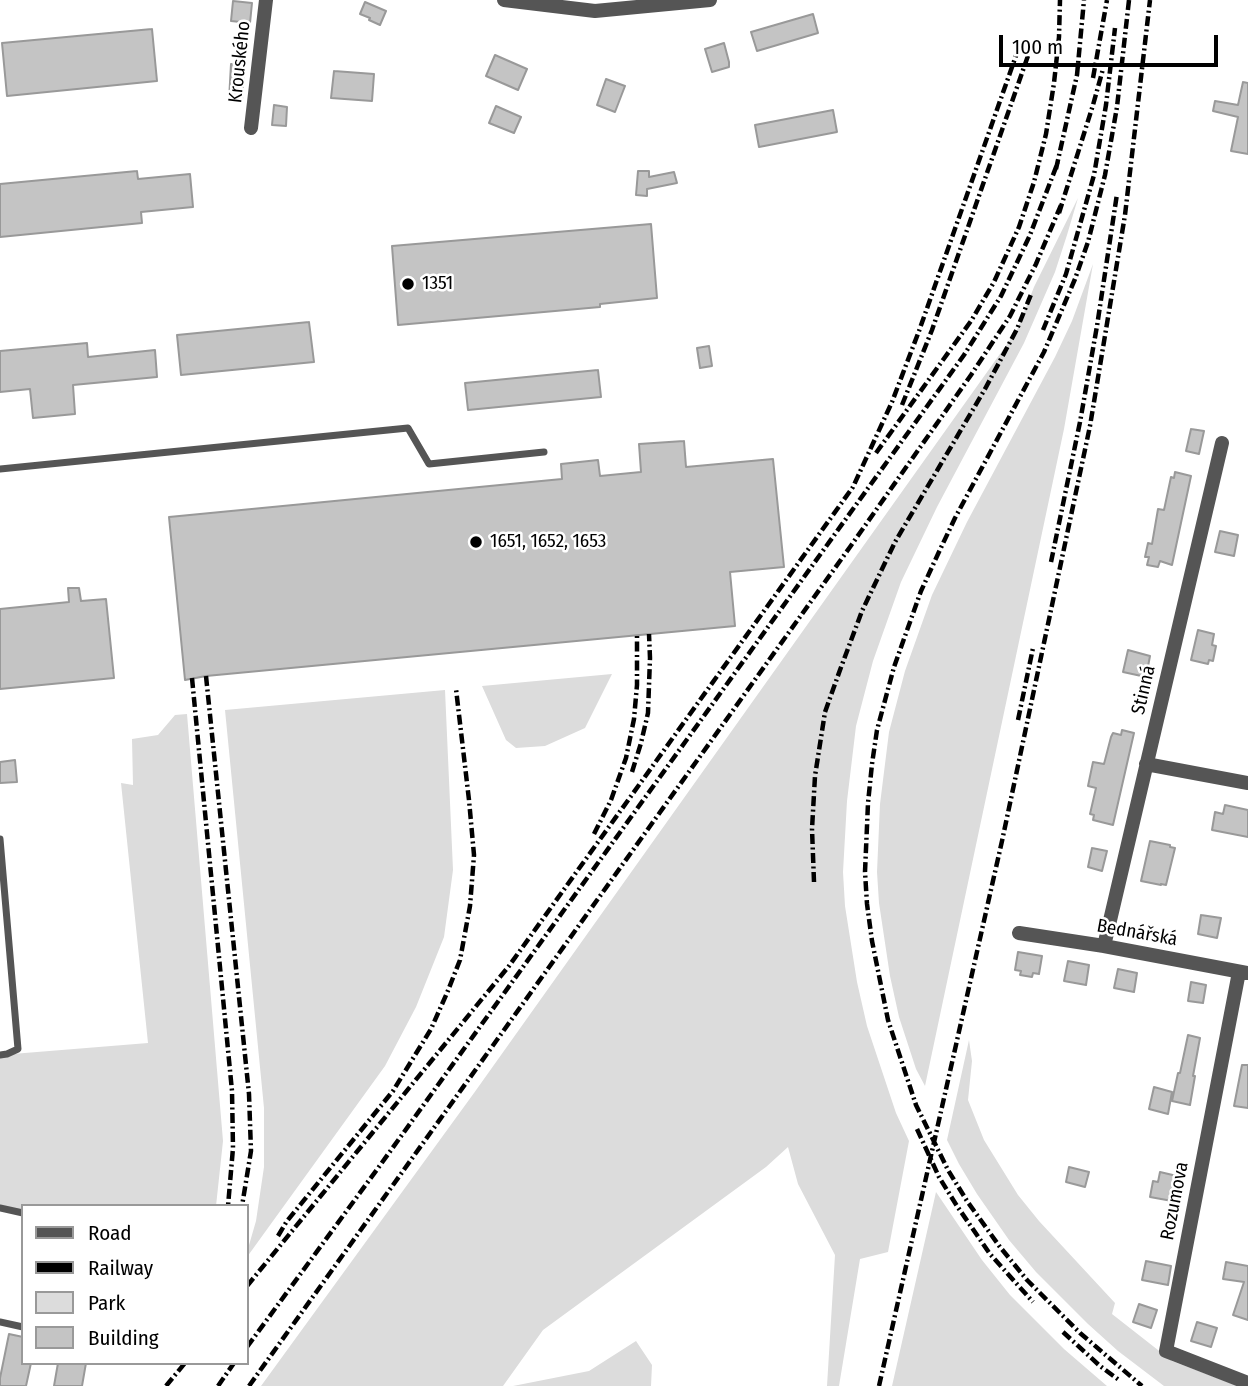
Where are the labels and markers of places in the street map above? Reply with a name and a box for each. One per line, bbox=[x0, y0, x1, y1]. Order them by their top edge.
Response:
place label: 1351 bbox=[422, 273, 453, 295]
marker: 1351 bbox=[400, 276, 416, 292]
place label: 1651, 1652, 1653 bbox=[490, 531, 606, 553]
marker: 1651, 1652, 1653 bbox=[468, 534, 484, 550]

